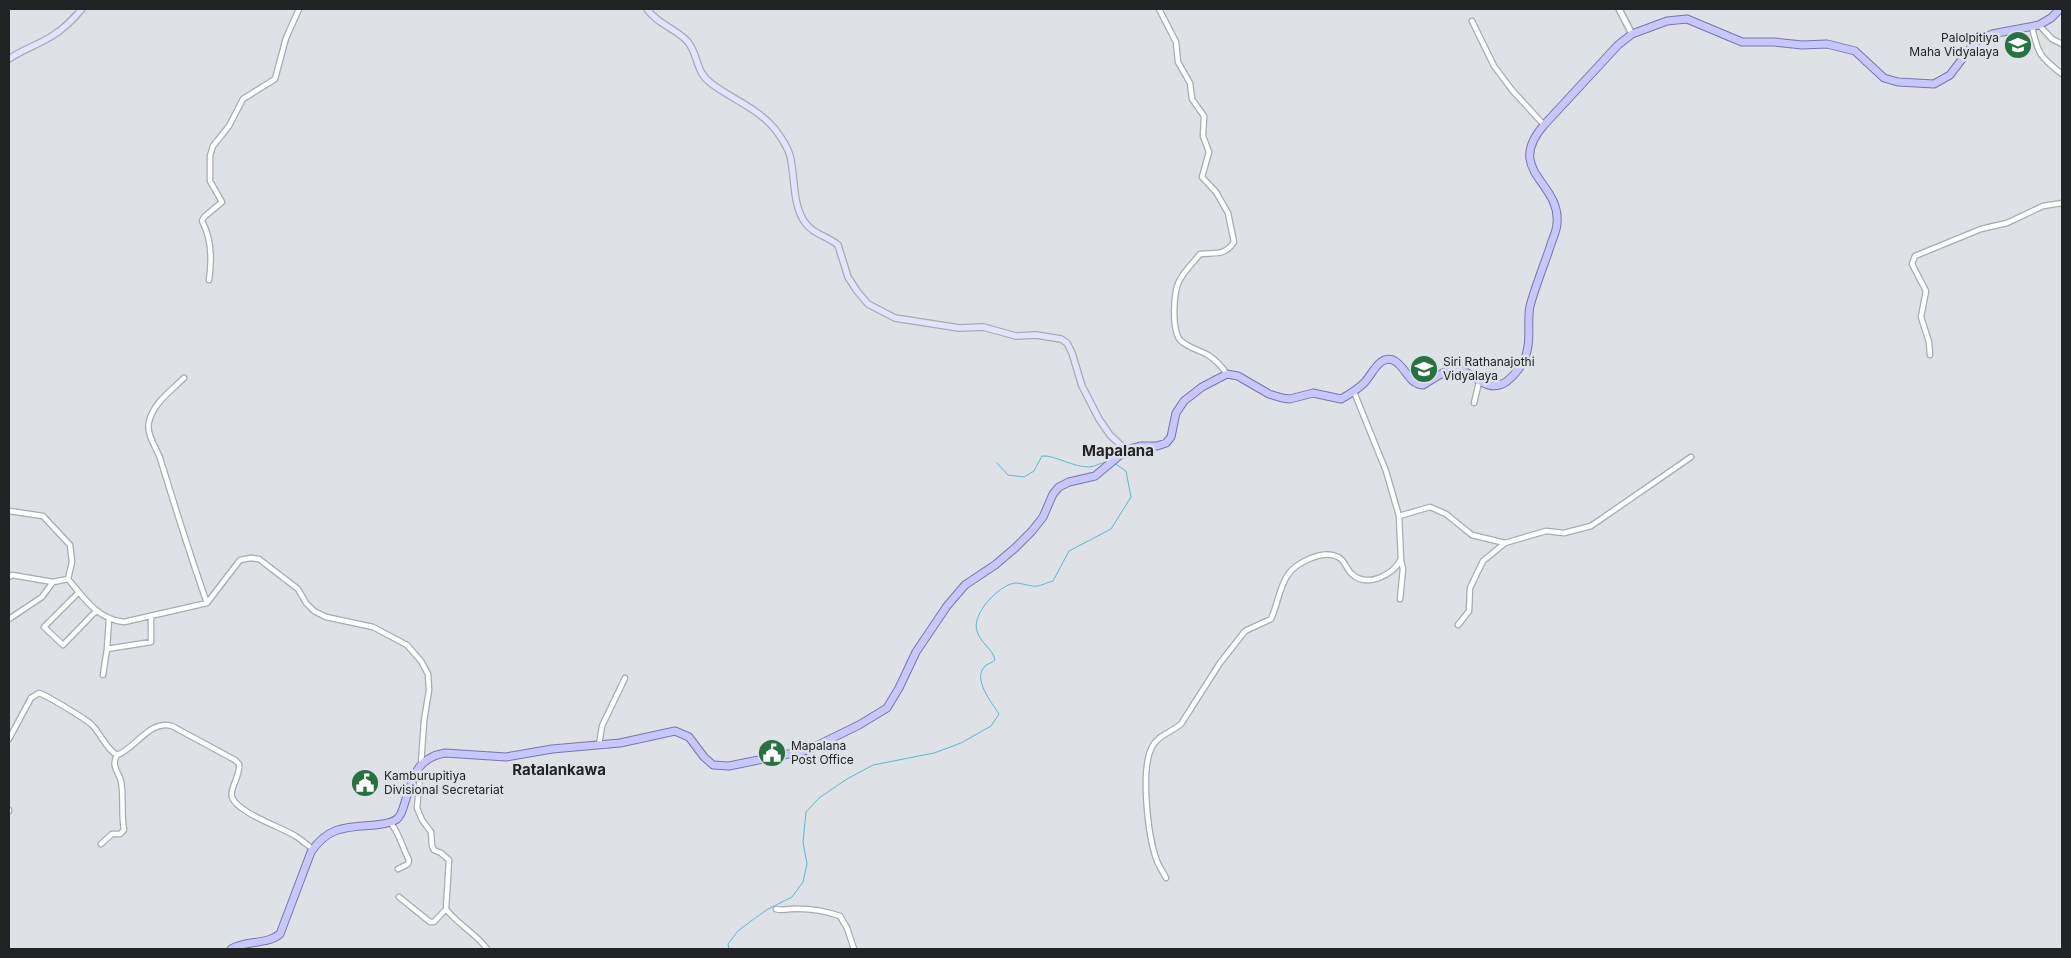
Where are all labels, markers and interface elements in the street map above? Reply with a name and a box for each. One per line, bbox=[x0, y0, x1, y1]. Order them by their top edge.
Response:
place label: Palolpitiya Maha Vidyalaya bbox=[1909, 30, 1999, 59]
school or university icon: Palolpitiya Maha Vidyalaya bbox=[2003, 30, 2033, 60]
school or university icon: Siri Rathanajothi Vidyalaya bbox=[1409, 354, 1439, 384]
place label: Siri Rathanajothi Vidyalaya bbox=[1443, 354, 1535, 383]
district label: Mapalana bbox=[1082, 441, 1154, 460]
public building icon: Mapalana Post Office bbox=[757, 738, 787, 768]
place label: Mapalana Post Office bbox=[791, 738, 854, 767]
district label: Ratalankawa bbox=[512, 760, 606, 779]
public building icon: Kamburupitiya Divisional Secretariat bbox=[350, 768, 380, 798]
place label: Kamburupitiya Divisional Secretariat bbox=[384, 768, 504, 797]

